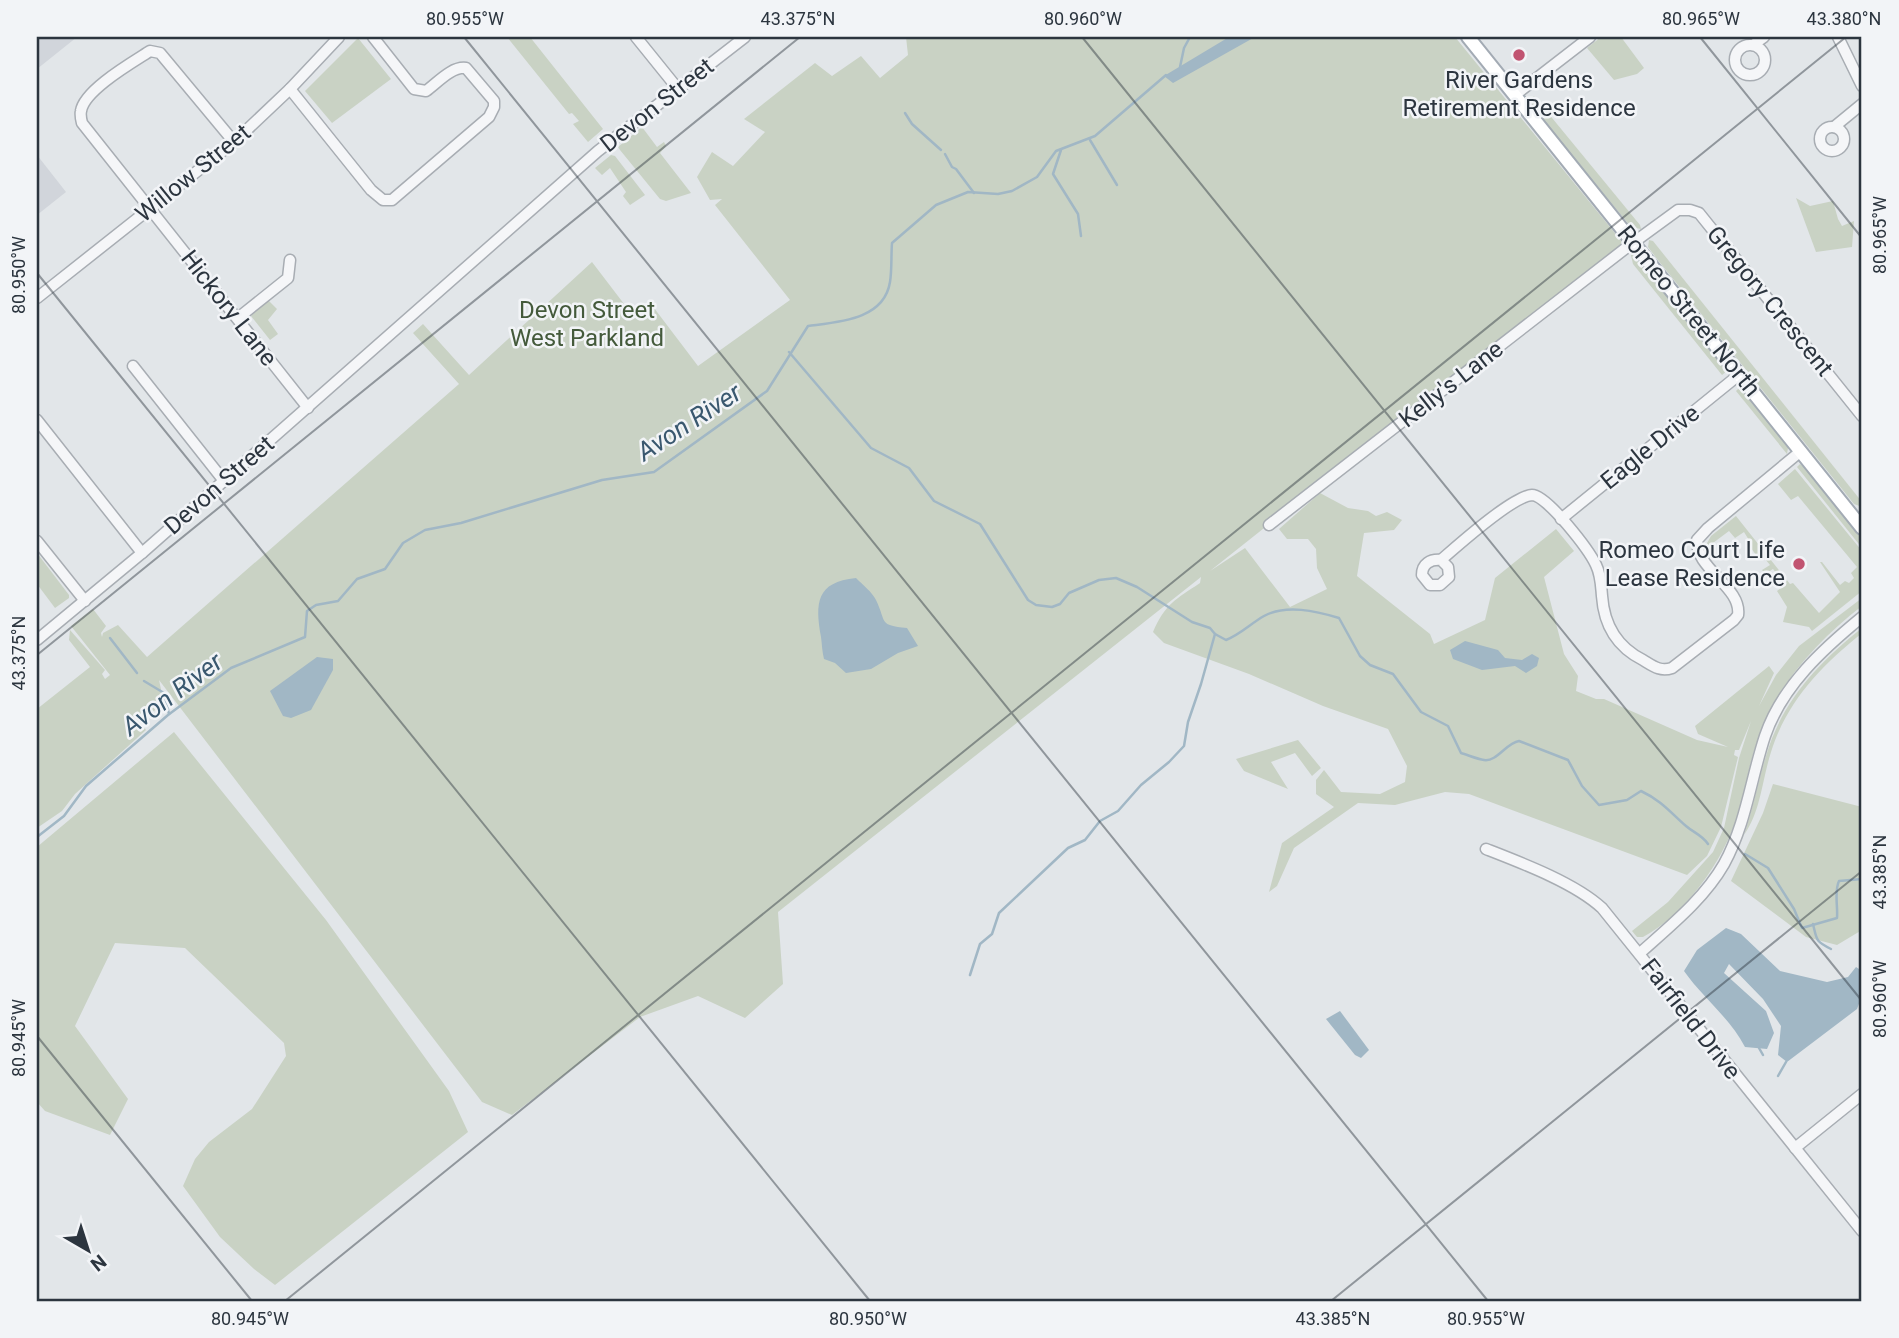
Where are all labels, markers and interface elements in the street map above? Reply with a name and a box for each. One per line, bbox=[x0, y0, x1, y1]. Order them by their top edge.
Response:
text: 80.955°W bbox=[426, 8, 504, 29]
text: 43.375°N bbox=[761, 8, 835, 29]
text: 80.960°W bbox=[1044, 8, 1122, 29]
text: 80.965°W bbox=[1662, 8, 1740, 29]
text: 43.380°N bbox=[1807, 8, 1881, 29]
marker: River Gardens Retirement Residence bbox=[1511, 47, 1527, 63]
street label: Devon Street bbox=[595, 52, 719, 158]
place label: River Gardens Retirement Residence bbox=[1402, 66, 1636, 122]
street label: Willow Street bbox=[130, 118, 256, 228]
text: 80.965°W bbox=[1869, 196, 1890, 274]
street label: Romeo Street North bbox=[1611, 220, 1767, 402]
street label: Gregory Crescent bbox=[1701, 220, 1839, 382]
text: 80.950°W bbox=[8, 236, 29, 314]
street label: Hickory Lane bbox=[175, 245, 283, 371]
park label: Devon Street West Parkland bbox=[510, 296, 664, 352]
street label: Kelly's Lane bbox=[1393, 335, 1509, 433]
water label: Avon River bbox=[630, 376, 748, 468]
street label: Eagle Drive bbox=[1595, 399, 1705, 495]
street label: Devon Street bbox=[159, 430, 280, 540]
place label: Romeo Court Life Lease Residence bbox=[1598, 536, 1785, 592]
marker: Romeo Court Life Lease Residence bbox=[1791, 556, 1807, 572]
text: 43.375°N bbox=[8, 616, 29, 690]
water label: Avon River bbox=[114, 646, 229, 743]
text: 43.385°N bbox=[1869, 835, 1890, 909]
street label: Fairfield Drive bbox=[1635, 953, 1747, 1085]
text: 80.960°W bbox=[1869, 960, 1890, 1038]
text: 80.945°W bbox=[8, 999, 29, 1077]
north arrow bbox=[52, 1216, 122, 1286]
text: N bbox=[86, 1250, 111, 1276]
text: 80.945°W bbox=[211, 1308, 289, 1329]
text: 80.950°W bbox=[829, 1308, 907, 1329]
text: 43.385°N bbox=[1296, 1308, 1370, 1329]
text: 80.955°W bbox=[1447, 1308, 1525, 1329]

